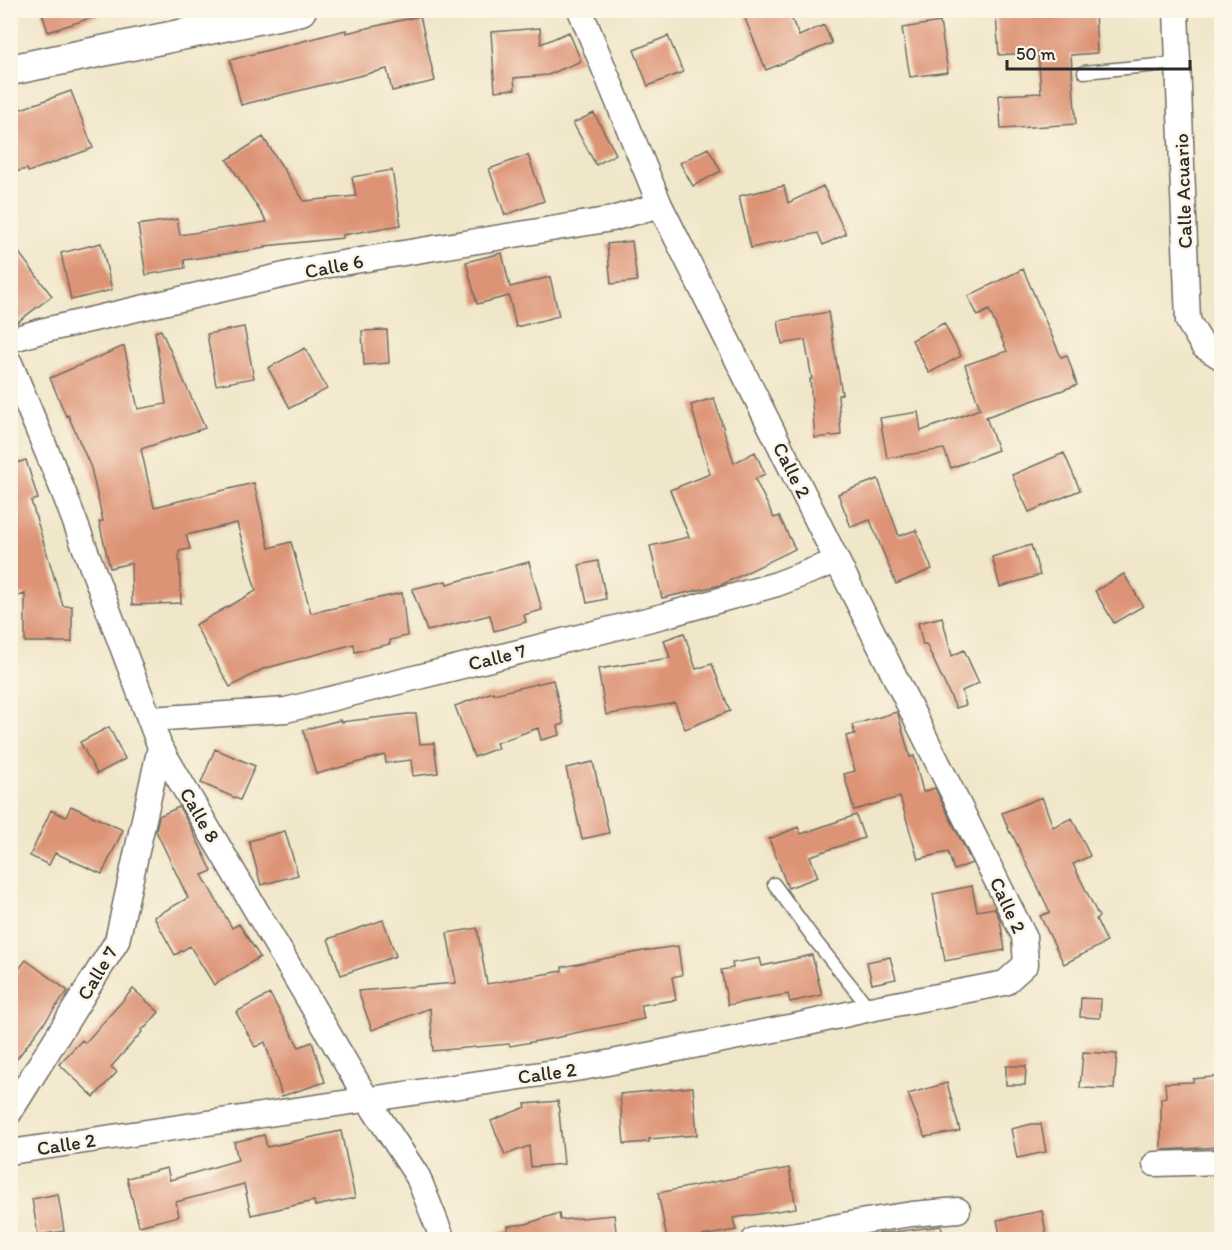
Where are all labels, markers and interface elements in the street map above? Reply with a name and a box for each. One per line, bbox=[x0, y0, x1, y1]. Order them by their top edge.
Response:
scale bar bbox=[1007, 33, 1190, 71]
text: 50 m bbox=[1016, 43, 1056, 65]
street label: Calle Acuario bbox=[1169, 133, 1197, 249]
street label: Calle 6 bbox=[303, 249, 365, 283]
street label: Calle 2 bbox=[768, 438, 816, 502]
street label: Calle 7 bbox=[466, 638, 528, 676]
street label: Calle 8 bbox=[175, 783, 225, 847]
street label: Calle 2 bbox=[985, 873, 1032, 937]
street label: Calle 7 bbox=[72, 942, 122, 1004]
street label: Calle 2 bbox=[516, 1057, 578, 1089]
street label: Calle 2 bbox=[35, 1127, 98, 1160]

